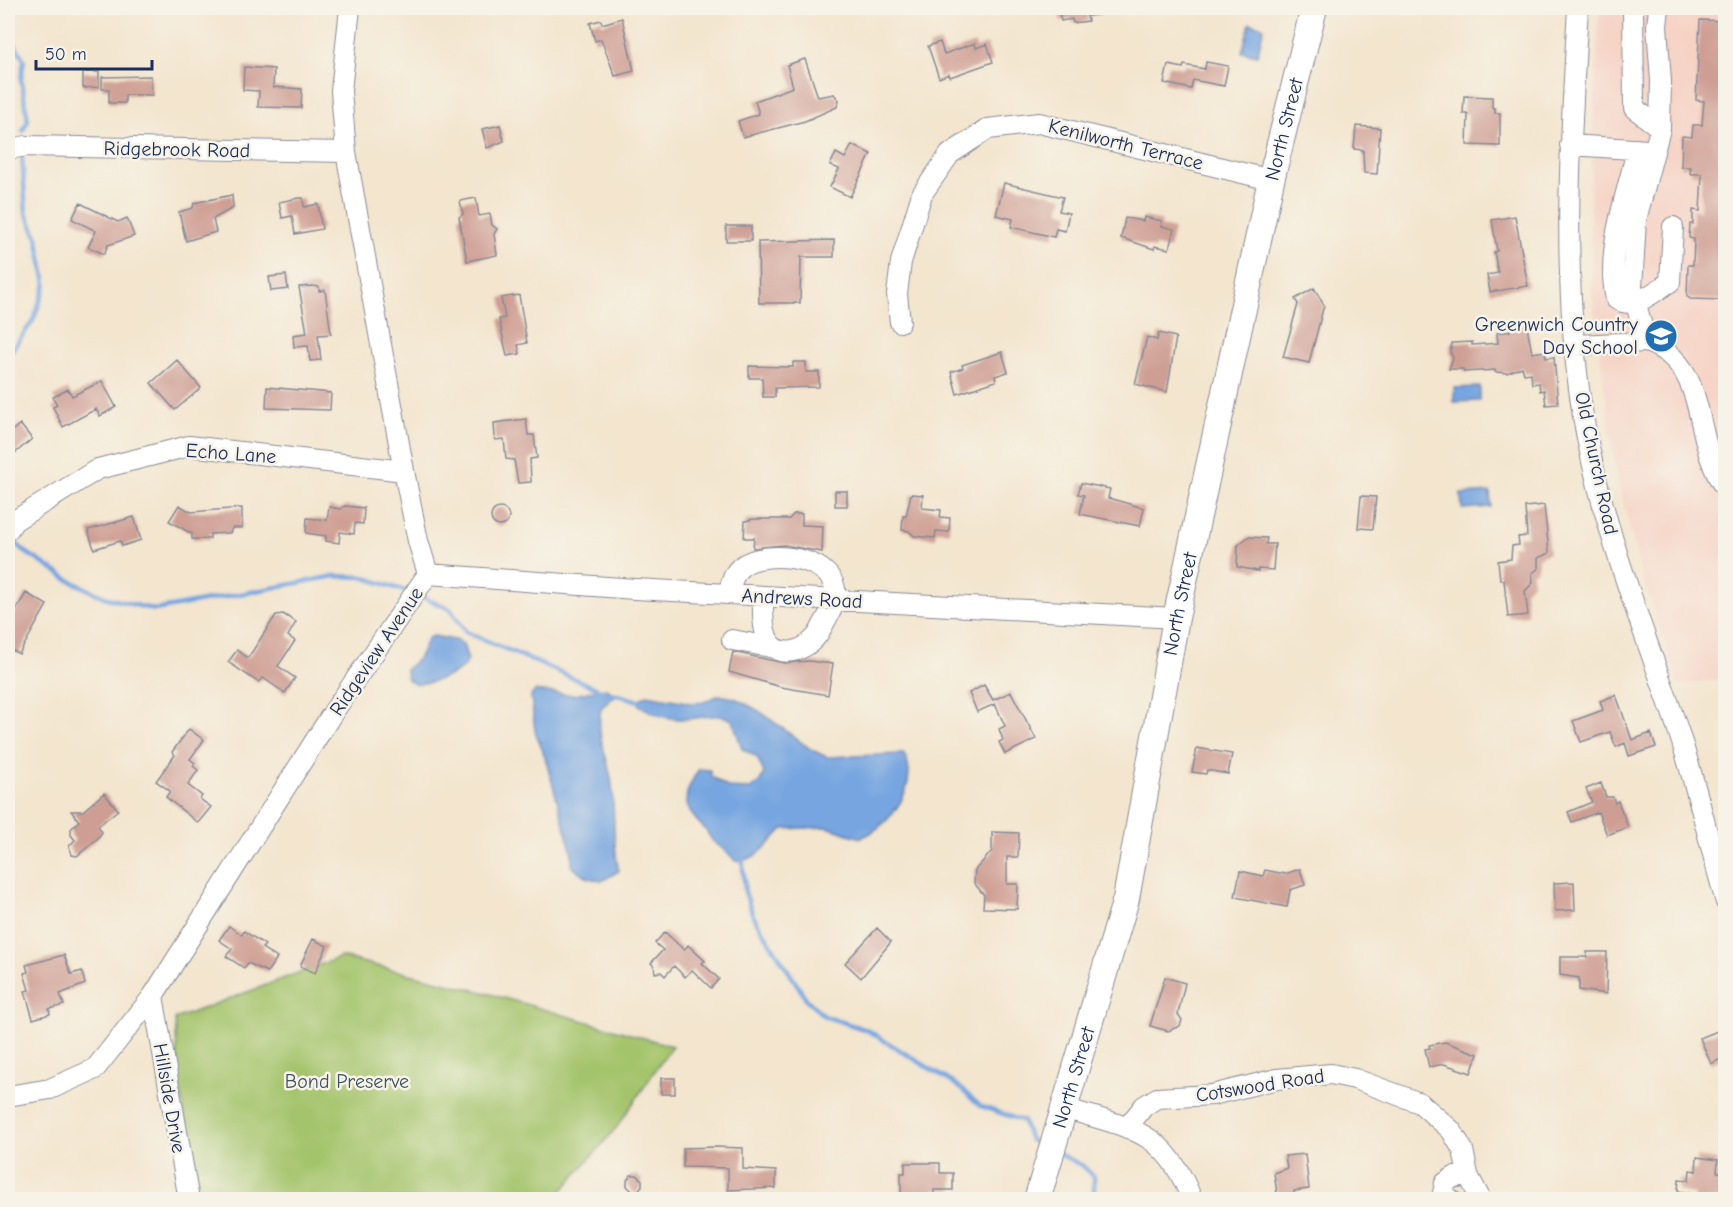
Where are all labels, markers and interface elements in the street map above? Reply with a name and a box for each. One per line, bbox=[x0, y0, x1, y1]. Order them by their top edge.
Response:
scale bar bbox=[36, 33, 152, 71]
text: 50 m bbox=[45, 44, 87, 65]
street label: North Street bbox=[1260, 74, 1308, 183]
street label: Kenilworth Terrace bbox=[1046, 114, 1206, 175]
street label: Ridgebrook Road bbox=[103, 137, 251, 162]
place label: Greenwich Country Day School bbox=[1475, 313, 1638, 359]
school or university icon: Greenwich Country Day School bbox=[1643, 318, 1679, 354]
street label: Old Church Road bbox=[1570, 390, 1623, 537]
street label: Echo Lane bbox=[185, 439, 277, 468]
street label: North Street bbox=[1159, 549, 1202, 657]
street label: Ridgeview Avenue bbox=[325, 583, 428, 720]
street label: Andrews Road bbox=[741, 584, 863, 613]
street label: North Street bbox=[1048, 1023, 1100, 1131]
street label: Hillside Drive bbox=[149, 1041, 190, 1155]
street label: Cotswood Road bbox=[1194, 1064, 1326, 1107]
park label: Bond Preserve bbox=[285, 1070, 409, 1093]

